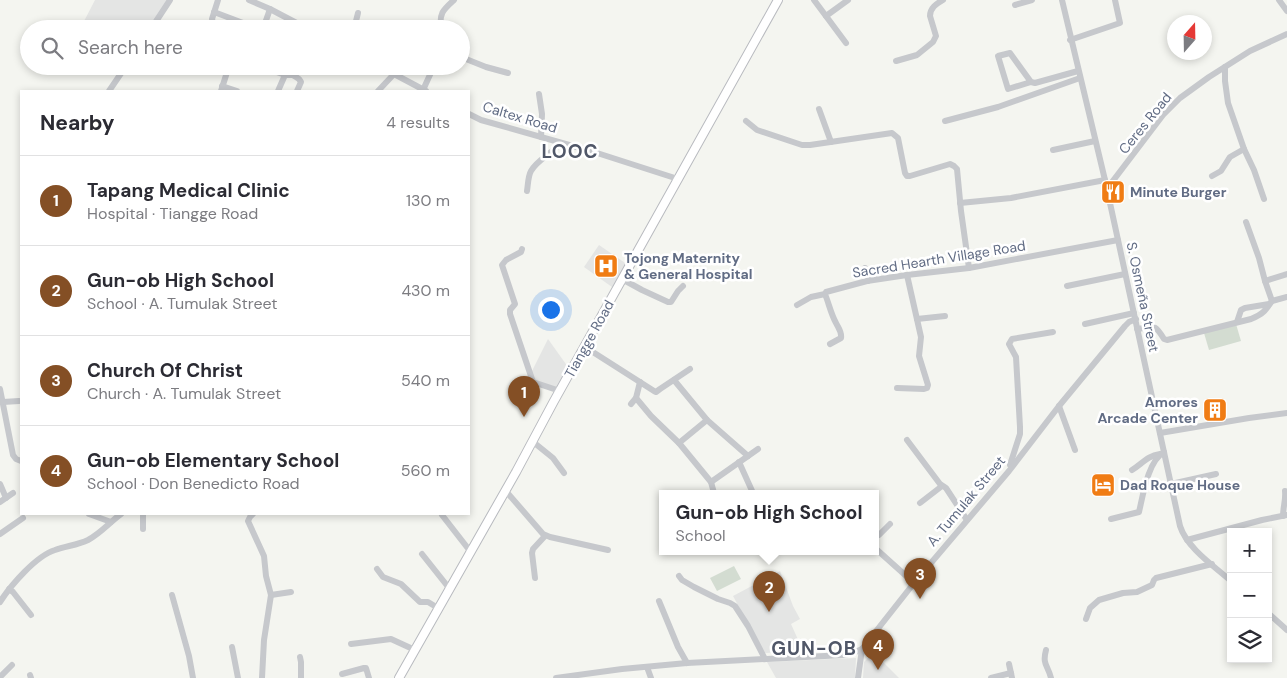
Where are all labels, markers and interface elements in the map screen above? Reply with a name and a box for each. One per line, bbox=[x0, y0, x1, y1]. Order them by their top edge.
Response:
north arrow bbox=[1167, 15, 1212, 60]
search box bbox=[20, 20, 470, 75]
icon: search bbox=[38, 34, 66, 62]
text: Search here bbox=[78, 35, 183, 60]
street label: Ceres Road bbox=[1115, 89, 1175, 157]
street label: Caltex Road bbox=[481, 97, 559, 137]
text: Nearby bbox=[40, 109, 114, 137]
text: 4 results bbox=[386, 112, 450, 133]
district label: LOOC bbox=[541, 139, 599, 164]
text: Tapang Medical Clinic bbox=[87, 178, 290, 203]
restaurant icon: Minute Burger bbox=[1100, 179, 1126, 205]
place label: Minute Burger bbox=[1130, 183, 1227, 201]
text: 1 bbox=[53, 190, 59, 211]
text: 130 m bbox=[406, 190, 450, 211]
text: Hospital · Tiangge Road bbox=[87, 203, 258, 224]
street label: Sacred Hearth Village Road bbox=[851, 236, 1027, 282]
street label: S. Osmeña Street bbox=[1123, 240, 1163, 354]
place label: Tojong Maternity & General Hospital bbox=[624, 249, 753, 283]
hospital icon: Tojong Maternity & General Hospital bbox=[593, 253, 619, 279]
text: Gun-ob High School bbox=[87, 268, 274, 293]
text: 2 bbox=[51, 280, 61, 301]
text: 430 m bbox=[401, 280, 450, 301]
text: School · A. Tumulak Street bbox=[87, 293, 278, 314]
your location bbox=[538, 297, 564, 323]
street label: Tiangge Road bbox=[560, 297, 618, 381]
text: Church Of Christ bbox=[87, 358, 243, 383]
text: 3 bbox=[51, 370, 61, 391]
text: 540 m bbox=[401, 370, 450, 391]
pin: 1 bbox=[508, 376, 540, 417]
text: Church · A. Tumulak Street bbox=[87, 383, 281, 404]
place label: Amores Arcade Center bbox=[1097, 393, 1198, 427]
building icon: Amores Arcade Center bbox=[1202, 397, 1228, 423]
text: Gun-ob Elementary School bbox=[87, 448, 339, 473]
street label: A. Tumulak Street bbox=[923, 452, 1009, 550]
text: 4 bbox=[51, 460, 61, 481]
text: 560 m bbox=[401, 460, 450, 481]
hotel icon: Dad Roque House bbox=[1090, 472, 1116, 498]
text: School · Don Benedicto Road bbox=[87, 473, 300, 494]
place label: Dad Roque House bbox=[1120, 476, 1240, 494]
popup bbox=[659, 490, 879, 555]
text: Gun-ob High School bbox=[676, 500, 862, 525]
text: School bbox=[676, 525, 726, 546]
map controls bbox=[1227, 528, 1272, 663]
button: + bbox=[1227, 528, 1272, 573]
pin: 3 bbox=[904, 558, 936, 599]
pin: 2 bbox=[753, 571, 785, 612]
button: − bbox=[1227, 573, 1272, 618]
button: layers bbox=[1227, 618, 1272, 663]
pin: 4 bbox=[862, 629, 894, 670]
district label: GUN-OB bbox=[771, 636, 857, 661]

